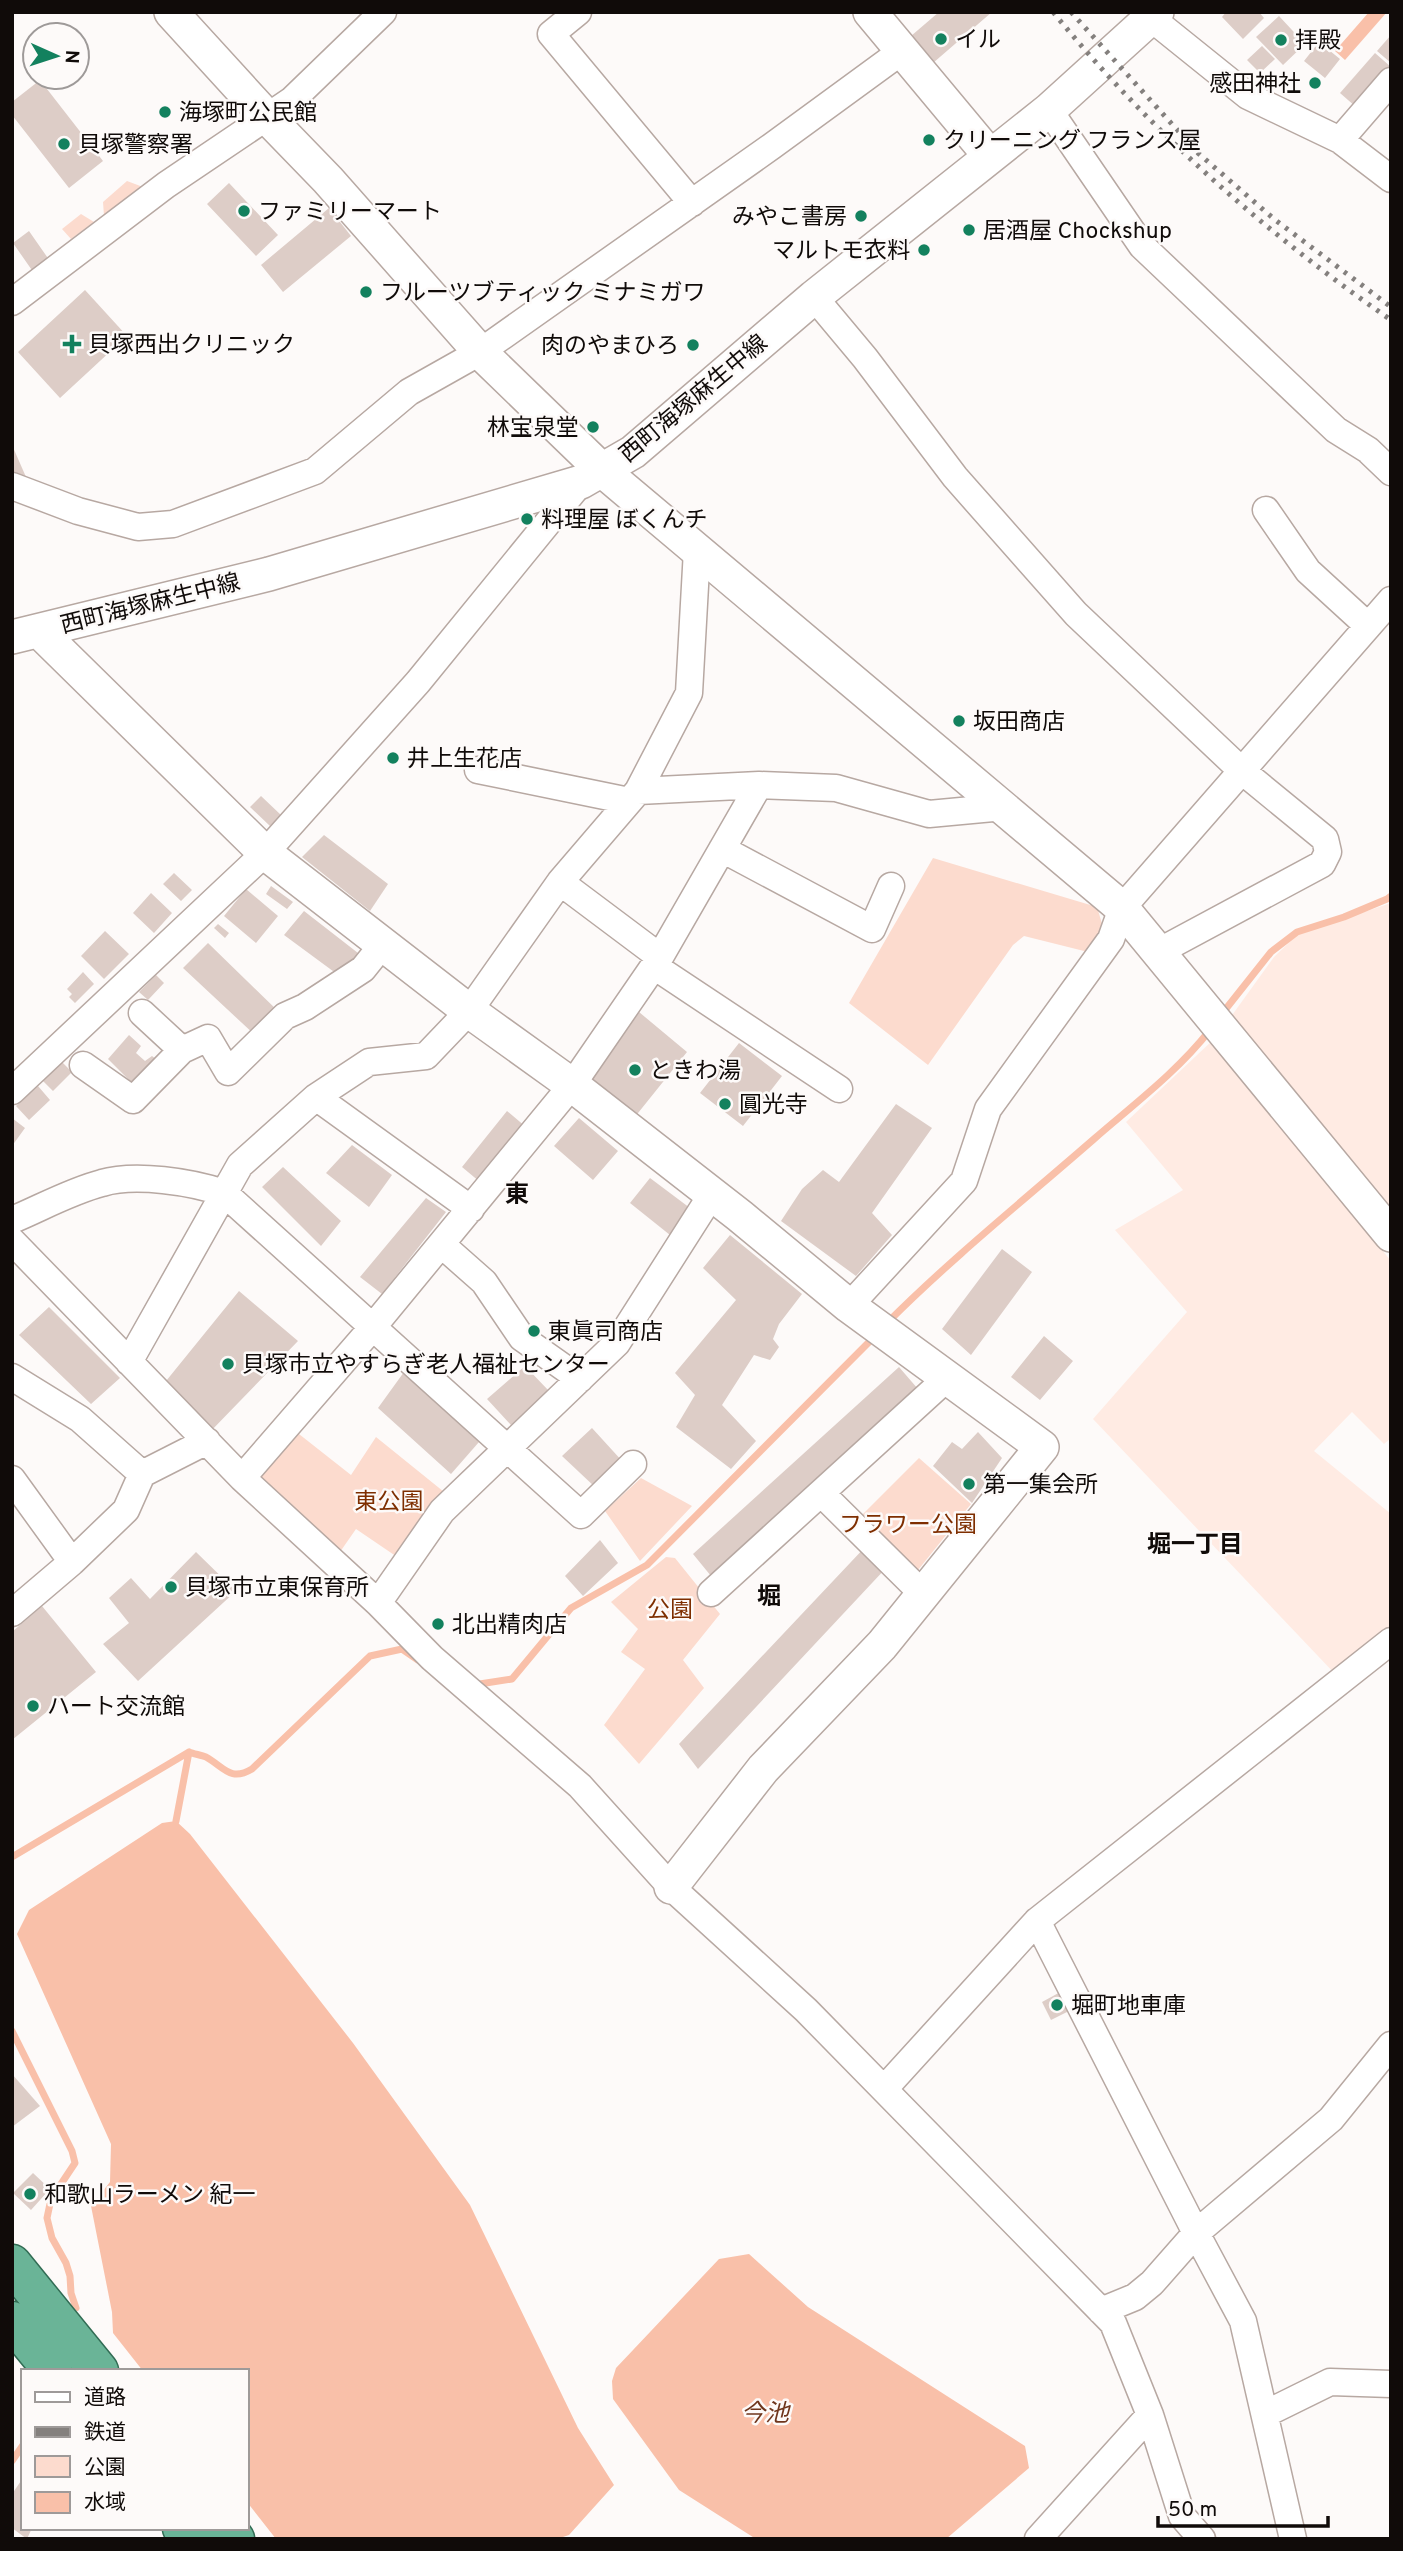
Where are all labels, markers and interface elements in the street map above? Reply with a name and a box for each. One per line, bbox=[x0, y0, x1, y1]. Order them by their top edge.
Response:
north arrow bbox=[21, 21, 91, 91]
place label: イル bbox=[955, 27, 1001, 56]
place label: 拝殿 bbox=[1295, 28, 1341, 57]
marker: イル bbox=[933, 31, 949, 47]
marker: 拝殿 bbox=[1273, 32, 1289, 48]
text: N bbox=[59, 49, 83, 64]
place label: 感田神社 bbox=[1209, 71, 1301, 100]
marker: 感田神社 bbox=[1307, 75, 1323, 91]
place label: 海塚町公民館 bbox=[179, 100, 317, 129]
marker: 海塚町公民館 bbox=[157, 104, 173, 120]
place label: クリーニング フランス屋 bbox=[943, 128, 1201, 157]
place label: 貝塚警察署 bbox=[78, 132, 193, 161]
marker: クリーニング フランス屋 bbox=[921, 132, 937, 148]
marker: 貝塚警察署 bbox=[56, 136, 72, 152]
place label: ファミリーマート bbox=[258, 199, 442, 228]
marker: ファミリーマート bbox=[236, 203, 252, 219]
place label: みやこ書房 bbox=[732, 204, 847, 233]
marker: みやこ書房 bbox=[853, 208, 869, 224]
place label: 居酒屋 Chockshup bbox=[983, 218, 1172, 247]
marker: 居酒屋 Chockshup bbox=[961, 222, 977, 238]
place label: マルトモ衣料 bbox=[772, 238, 910, 267]
marker: マルトモ衣料 bbox=[916, 242, 932, 258]
place label: フルーツブティック ミナミガワ bbox=[380, 280, 706, 309]
marker: フルーツブティック ミナミガワ bbox=[358, 284, 374, 300]
street label: 西町海塚麻生中線 bbox=[615, 330, 774, 470]
place label: 貝塚西出クリニック bbox=[88, 332, 295, 361]
place label: 肉のやまひろ bbox=[541, 333, 679, 362]
marker: 貝塚西出クリニック bbox=[62, 334, 82, 354]
marker: 肉のやまひろ bbox=[685, 337, 701, 353]
place label: 林宝泉堂 bbox=[487, 415, 579, 444]
marker: 林宝泉堂 bbox=[585, 419, 601, 435]
place label: 料理屋 ぼくんチ bbox=[541, 507, 707, 536]
marker: 料理屋 ぼくんチ bbox=[519, 511, 535, 527]
street label: 西町海塚麻生中線 bbox=[58, 569, 243, 642]
place label: 坂田商店 bbox=[973, 709, 1065, 738]
marker: 坂田商店 bbox=[951, 713, 967, 729]
place label: 井上生花店 bbox=[407, 746, 522, 775]
marker: 井上生花店 bbox=[385, 750, 401, 766]
place label: ときわ湯 bbox=[649, 1058, 741, 1087]
marker: ときわ湯 bbox=[627, 1062, 643, 1078]
place label: 圓光寺 bbox=[739, 1092, 808, 1121]
marker: 圓光寺 bbox=[717, 1096, 733, 1112]
district label: 東 bbox=[505, 1181, 529, 1211]
place label: 東眞司商店 bbox=[548, 1319, 663, 1348]
marker: 東眞司商店 bbox=[526, 1323, 542, 1339]
place label: 貝塚市立やすらぎ老人福祉センター bbox=[242, 1352, 610, 1381]
marker: 貝塚市立やすらぎ老人福祉センター bbox=[220, 1356, 236, 1372]
place label: 第一集会所 bbox=[983, 1472, 1098, 1501]
marker: 第一集会所 bbox=[961, 1476, 977, 1492]
park label: 東公園 bbox=[355, 1489, 424, 1518]
park label: フラワー公園 bbox=[839, 1512, 977, 1541]
district label: 堀一丁目 bbox=[1147, 1531, 1243, 1561]
place label: 貝塚市立東保育所 bbox=[185, 1575, 369, 1604]
marker: 貝塚市立東保育所 bbox=[163, 1579, 179, 1595]
district label: 堀 bbox=[757, 1583, 781, 1613]
park label: 公園 bbox=[647, 1597, 693, 1626]
place label: 北出精肉店 bbox=[452, 1612, 567, 1641]
marker: 北出精肉店 bbox=[430, 1616, 446, 1632]
place label: ハート交流館 bbox=[47, 1694, 185, 1723]
marker: ハート交流館 bbox=[25, 1698, 41, 1714]
place label: 堀町地車庫 bbox=[1071, 1993, 1186, 2022]
marker: 堀町地車庫 bbox=[1049, 1997, 1065, 2013]
place label: 和歌山ラーメン 紀一 bbox=[44, 2182, 256, 2211]
marker: 和歌山ラーメン 紀一 bbox=[22, 2186, 38, 2202]
legend bbox=[21, 2369, 248, 2530]
text: 道路 bbox=[84, 2385, 126, 2412]
water label: 今池 bbox=[741, 2400, 791, 2430]
text: 鉄道 bbox=[84, 2420, 126, 2447]
text: 公園 bbox=[84, 2455, 126, 2482]
scale bar bbox=[1158, 2484, 1328, 2528]
text: 水域 bbox=[84, 2490, 126, 2517]
text: 50 m bbox=[1168, 2497, 1217, 2524]

